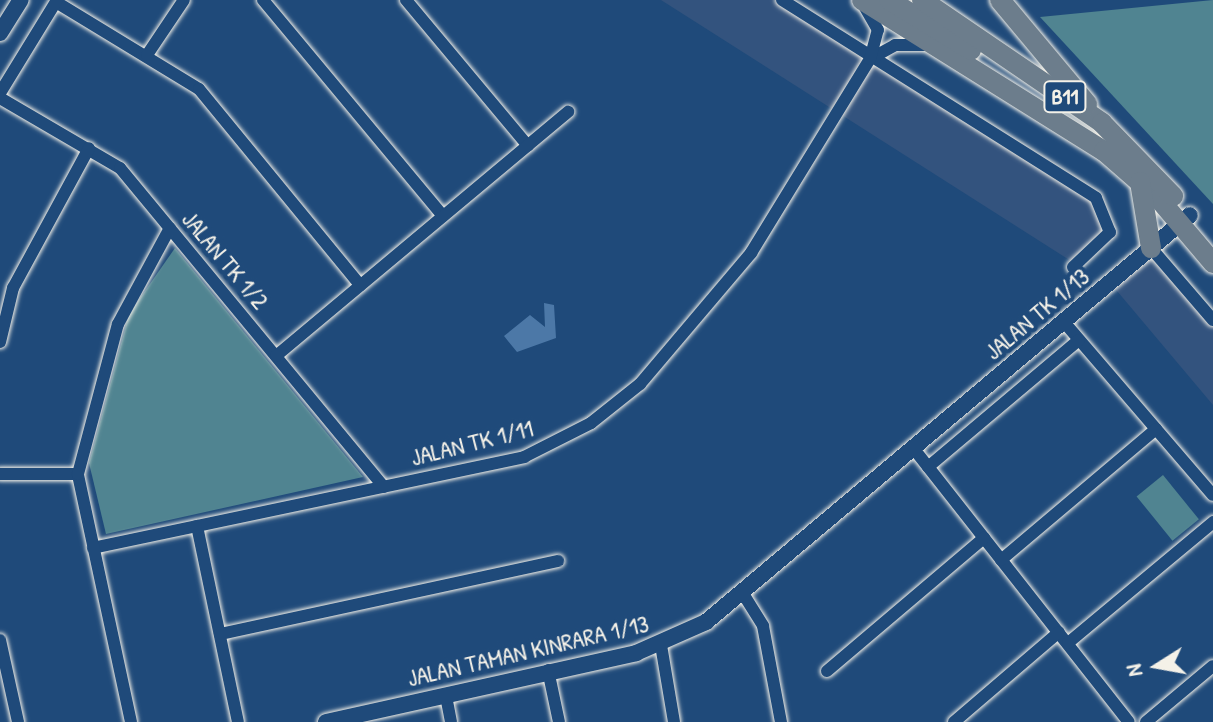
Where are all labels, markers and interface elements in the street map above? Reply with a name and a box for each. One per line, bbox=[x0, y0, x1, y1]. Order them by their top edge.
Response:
road number: B11 bbox=[1043, 79, 1087, 115]
street label: JALAN TK 1/2 bbox=[176, 205, 274, 315]
street label: JALAN TK 1/13 bbox=[979, 262, 1095, 366]
street label: JALAN TK 1/11 bbox=[408, 414, 536, 472]
street label: JALAN TAMAN KINRARA 1/13 bbox=[405, 609, 651, 693]
north arrow bbox=[1117, 626, 1197, 706]
text: N bbox=[1118, 662, 1149, 679]

